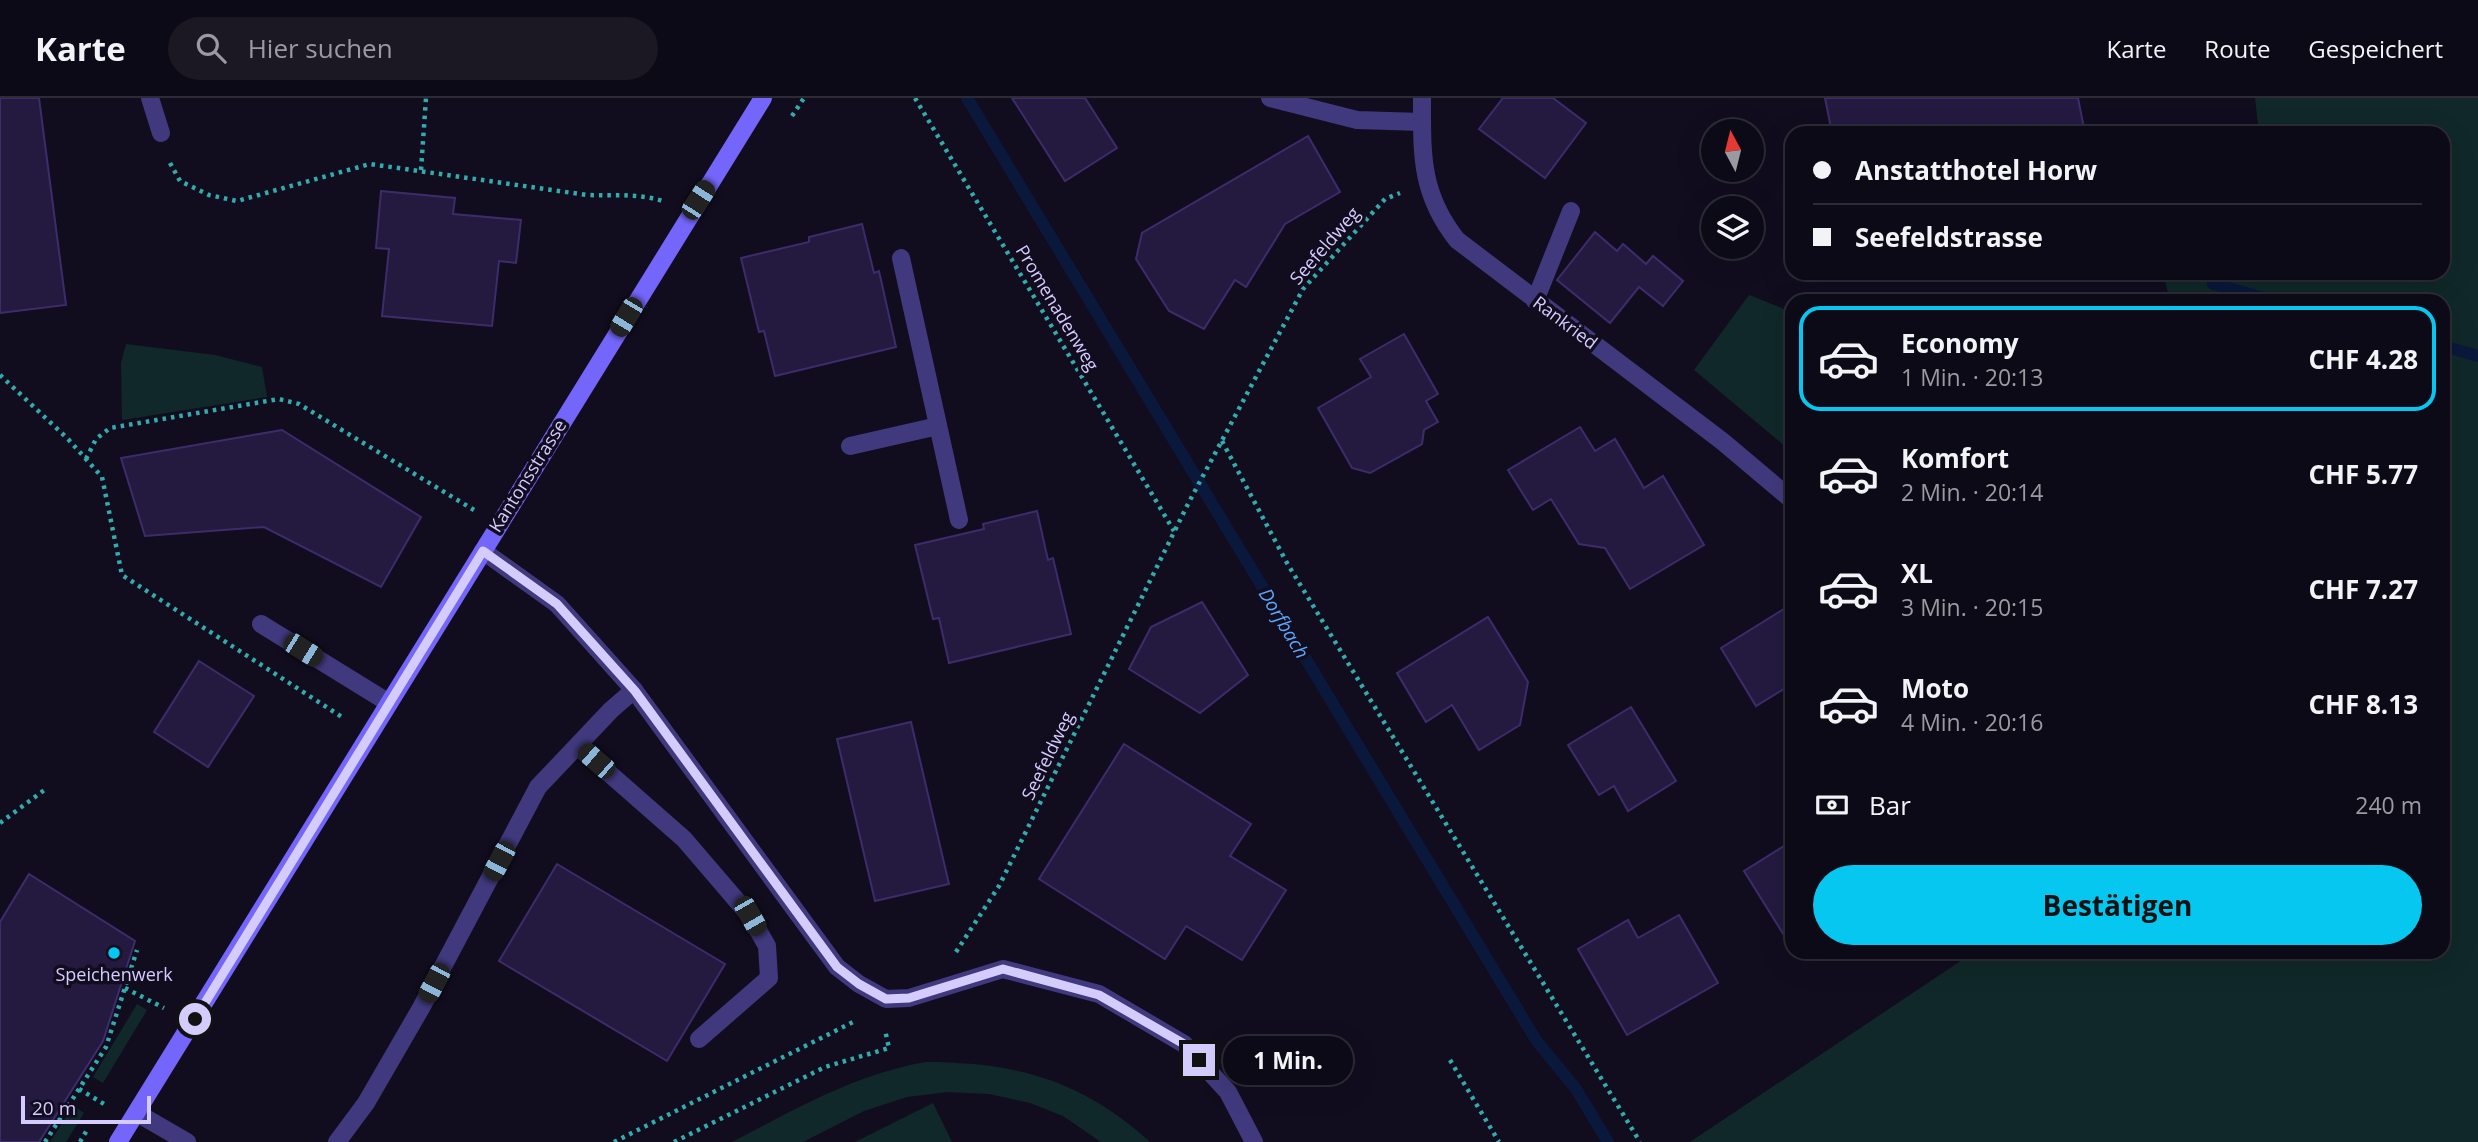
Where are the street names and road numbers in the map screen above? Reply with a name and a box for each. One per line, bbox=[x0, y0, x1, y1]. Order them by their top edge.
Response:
street label: Seefeldweg bbox=[1284, 201, 1365, 289]
street label: Promenadenweg bbox=[1011, 240, 1105, 375]
street label: Rankried bbox=[1529, 290, 1603, 354]
street label: Kantonsstrasse bbox=[483, 415, 571, 536]
street label: Seefeldweg bbox=[1015, 707, 1079, 804]

